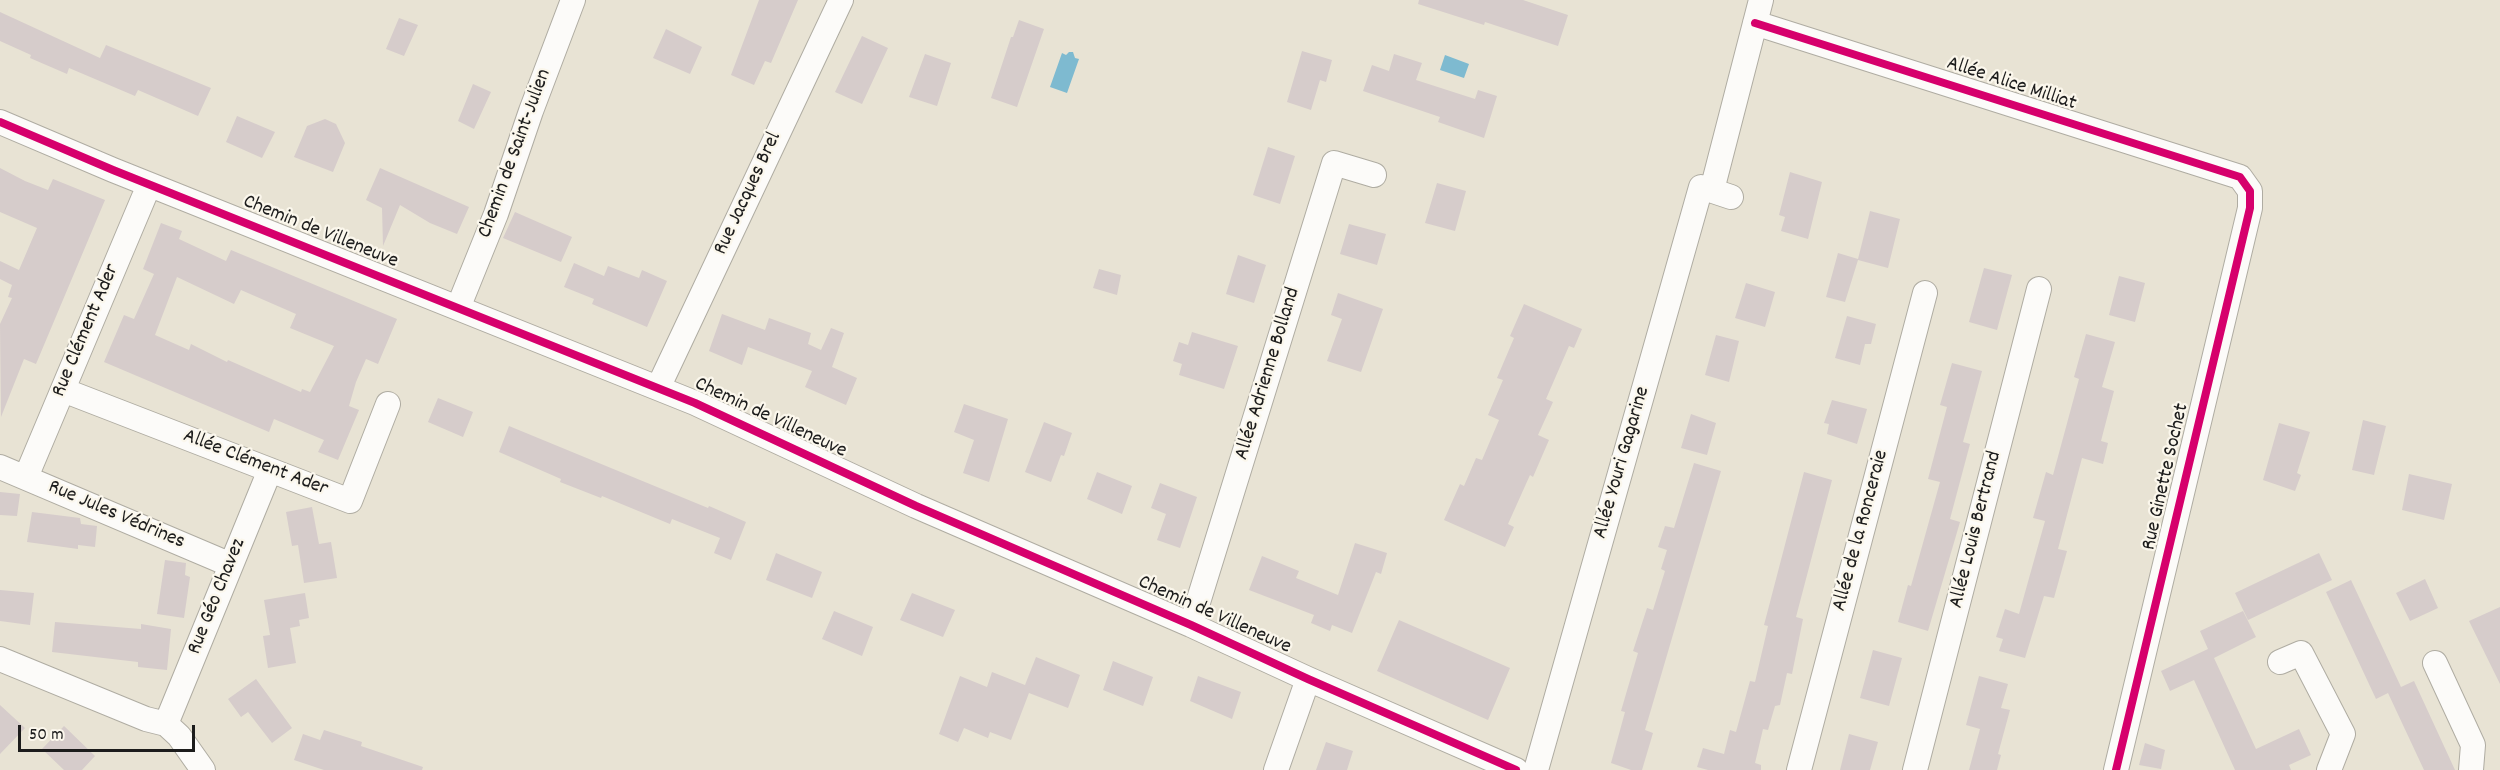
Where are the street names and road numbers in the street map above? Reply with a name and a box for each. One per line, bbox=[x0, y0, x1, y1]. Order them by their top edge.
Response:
street label: Allée Alice Milliat bbox=[1943, 52, 2079, 118]
street label: Chemin de Saint-Julien bbox=[474, 66, 558, 242]
street label: Rue Jacques Brel bbox=[710, 129, 788, 259]
street label: Chemin de Villeneuve bbox=[239, 190, 401, 276]
street label: Rue Clément Ader bbox=[48, 261, 126, 401]
street label: Allée Adrienne Bolland bbox=[1231, 285, 1307, 463]
street label: Chemin de Villeneuve bbox=[690, 373, 850, 465]
street label: Allée Youri Gagarine bbox=[1589, 384, 1657, 542]
street label: Rue Ginette Sochet bbox=[2138, 401, 2196, 553]
street label: Allée Clément Ader bbox=[179, 425, 331, 503]
street label: Allée de la Ronceraie bbox=[1828, 448, 1896, 614]
street label: Allée Louis Bertrand bbox=[1945, 449, 2009, 611]
street label: Rue Jules Védrines bbox=[44, 476, 188, 556]
street label: Rue Géo Chavez bbox=[183, 535, 253, 659]
street label: Chemin de Villeneuve bbox=[1133, 571, 1295, 661]

